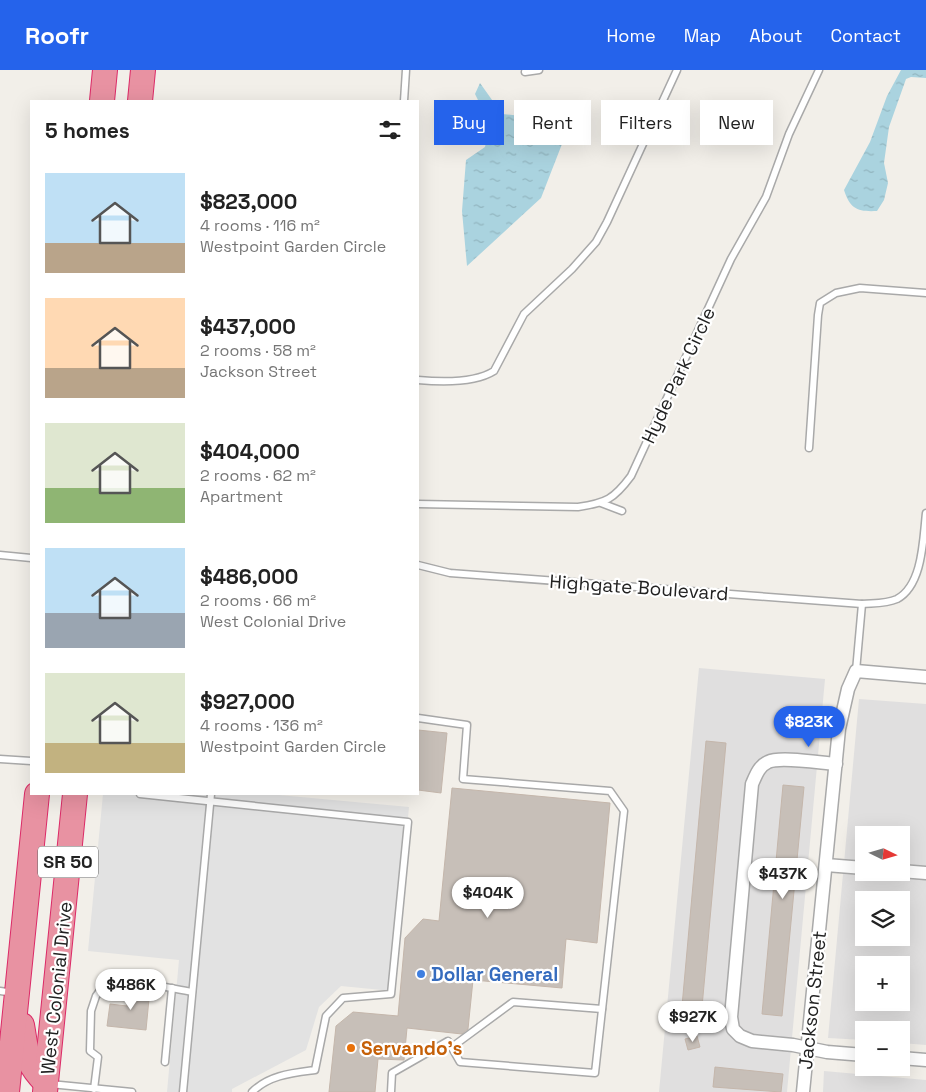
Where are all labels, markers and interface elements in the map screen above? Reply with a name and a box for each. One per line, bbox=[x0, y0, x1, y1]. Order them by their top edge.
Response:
text: Roofr bbox=[25, 20, 89, 51]
text: Home bbox=[607, 24, 656, 47]
text: Map bbox=[684, 24, 721, 47]
text: About bbox=[749, 24, 803, 47]
text: Contact bbox=[831, 24, 901, 47]
chip: Buy bbox=[434, 100, 504, 145]
chip: Rent bbox=[514, 100, 591, 145]
chip: Filters bbox=[601, 100, 690, 145]
chip: New bbox=[700, 100, 773, 145]
icon: filters bbox=[376, 116, 404, 144]
text: 5 homes bbox=[45, 117, 130, 144]
text: $823,000 bbox=[200, 188, 297, 215]
icon: home bbox=[85, 193, 145, 253]
text: 4 rooms · 116 m² bbox=[200, 215, 320, 236]
text: Westpoint Garden Circle bbox=[200, 236, 386, 257]
street label: Hyde Park Circle bbox=[636, 303, 721, 447]
text: $437,000 bbox=[200, 313, 296, 340]
icon: home bbox=[85, 318, 145, 378]
text: 2 rooms · 58 m² bbox=[200, 340, 316, 361]
text: Jackson Street bbox=[200, 361, 317, 382]
text: $404,000 bbox=[200, 438, 300, 465]
icon: home bbox=[85, 443, 145, 503]
text: 2 rooms · 62 m² bbox=[200, 465, 316, 486]
text: Apartment bbox=[200, 486, 283, 507]
text: $486,000 bbox=[200, 563, 298, 590]
icon: home bbox=[85, 568, 145, 628]
street label: Highgate Boulevard bbox=[549, 569, 729, 606]
text: 2 rooms · 66 m² bbox=[200, 590, 316, 611]
text: West Colonial Drive bbox=[200, 611, 346, 632]
text: $927,000 bbox=[200, 688, 295, 715]
icon: home bbox=[85, 693, 145, 753]
pin: $823K bbox=[774, 706, 844, 748]
text: $823K bbox=[785, 711, 833, 732]
text: 4 rooms · 136 m² bbox=[200, 715, 323, 736]
text: Westpoint Garden Circle bbox=[200, 736, 386, 757]
north arrow bbox=[855, 826, 910, 881]
map controls bbox=[855, 826, 910, 1076]
road number: SR 50 bbox=[38, 846, 98, 878]
pin: $437K bbox=[748, 858, 818, 900]
text: $437K bbox=[759, 863, 807, 884]
pin: $404K bbox=[453, 876, 523, 919]
text: $404K bbox=[463, 882, 513, 903]
button: layers bbox=[855, 891, 910, 946]
street label: West Colonial Drive bbox=[35, 900, 78, 1076]
street label: Jackson Street bbox=[793, 930, 832, 1071]
button: + bbox=[855, 956, 910, 1011]
place label: Dollar General bbox=[431, 962, 558, 987]
pin: $486K bbox=[96, 968, 166, 1011]
marker: Dollar General bbox=[415, 968, 427, 980]
text: $486K bbox=[106, 974, 156, 995]
pin: $927K bbox=[658, 1000, 728, 1043]
text: $927K bbox=[669, 1006, 717, 1027]
button: − bbox=[855, 1021, 910, 1076]
place label: Servando's bbox=[361, 1036, 463, 1061]
marker: Servando's bbox=[345, 1042, 357, 1054]

